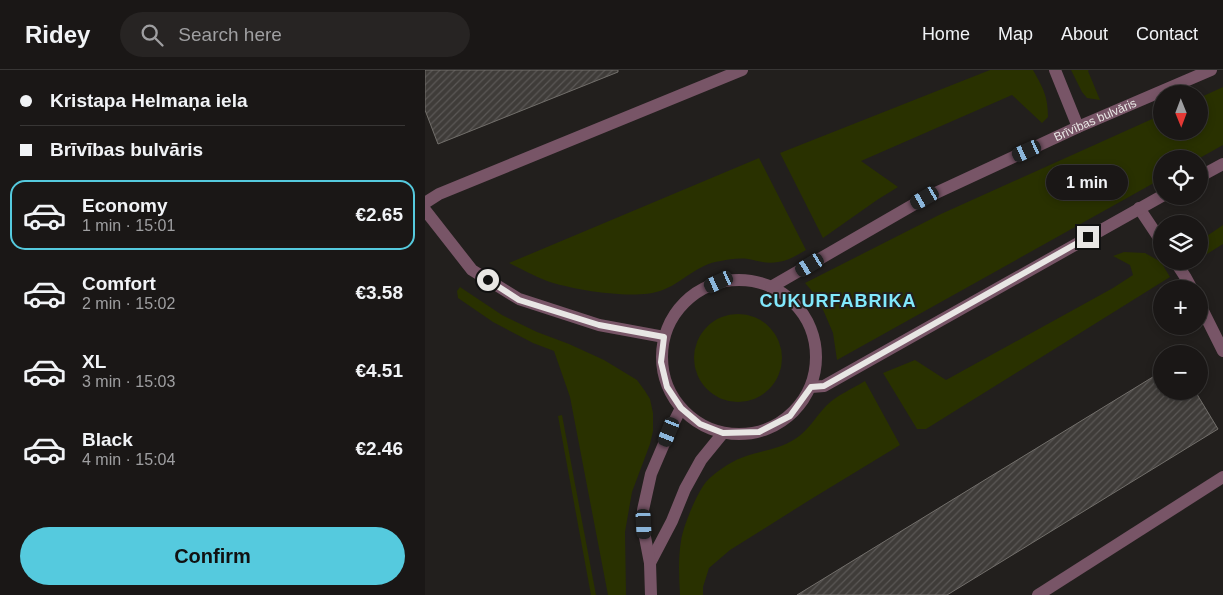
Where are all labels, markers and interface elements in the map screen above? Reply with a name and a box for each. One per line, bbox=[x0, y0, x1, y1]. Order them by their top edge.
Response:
search box bbox=[120, 12, 470, 57]
text: Ridey bbox=[25, 21, 90, 48]
icon: search bbox=[138, 21, 166, 49]
text: Search here bbox=[178, 24, 282, 45]
text: Home bbox=[922, 24, 970, 44]
text: Map bbox=[998, 24, 1033, 44]
text: About bbox=[1061, 24, 1108, 44]
text: Contact bbox=[1136, 24, 1198, 44]
north arrow bbox=[1153, 85, 1207, 140]
map controls bbox=[1153, 85, 1208, 400]
text: Kristapa Helmaņa iela bbox=[50, 90, 247, 111]
street label: Brīvības bulvāris bbox=[1052, 96, 1139, 144]
car bbox=[1010, 138, 1043, 164]
text: Brīvības bulvāris bbox=[50, 139, 203, 160]
button: locate bbox=[1153, 150, 1208, 205]
callout: 1 min bbox=[1047, 164, 1129, 200]
text: 1 min bbox=[1066, 174, 1108, 191]
car bbox=[908, 184, 941, 212]
icon: car bbox=[22, 193, 67, 238]
text: Economy bbox=[82, 195, 168, 216]
text: €2.65 bbox=[355, 204, 403, 225]
button: layers bbox=[1153, 215, 1208, 270]
text: 1 min · 15:01 bbox=[82, 217, 175, 234]
route end bbox=[1077, 226, 1099, 248]
car bbox=[793, 251, 826, 279]
route start bbox=[477, 269, 499, 291]
car bbox=[702, 269, 735, 295]
icon: car bbox=[22, 271, 67, 316]
text: Comfort bbox=[82, 273, 156, 294]
button: + bbox=[1153, 280, 1208, 335]
text: €3.58 bbox=[355, 282, 403, 303]
district label: CUKURFABRIKA bbox=[760, 291, 917, 311]
text: 2 min · 15:02 bbox=[82, 295, 175, 312]
button: − bbox=[1153, 345, 1208, 400]
icon: car bbox=[22, 349, 67, 394]
text: XL bbox=[82, 351, 106, 372]
text: €4.51 bbox=[355, 360, 403, 381]
text: 3 min · 15:03 bbox=[82, 373, 175, 390]
car bbox=[656, 415, 681, 449]
icon: car bbox=[22, 427, 67, 472]
text: Black bbox=[82, 429, 133, 450]
text: €2.46 bbox=[355, 438, 403, 459]
text: 4 min · 15:04 bbox=[82, 451, 175, 468]
car bbox=[635, 509, 652, 539]
button: Confirm bbox=[20, 527, 405, 585]

